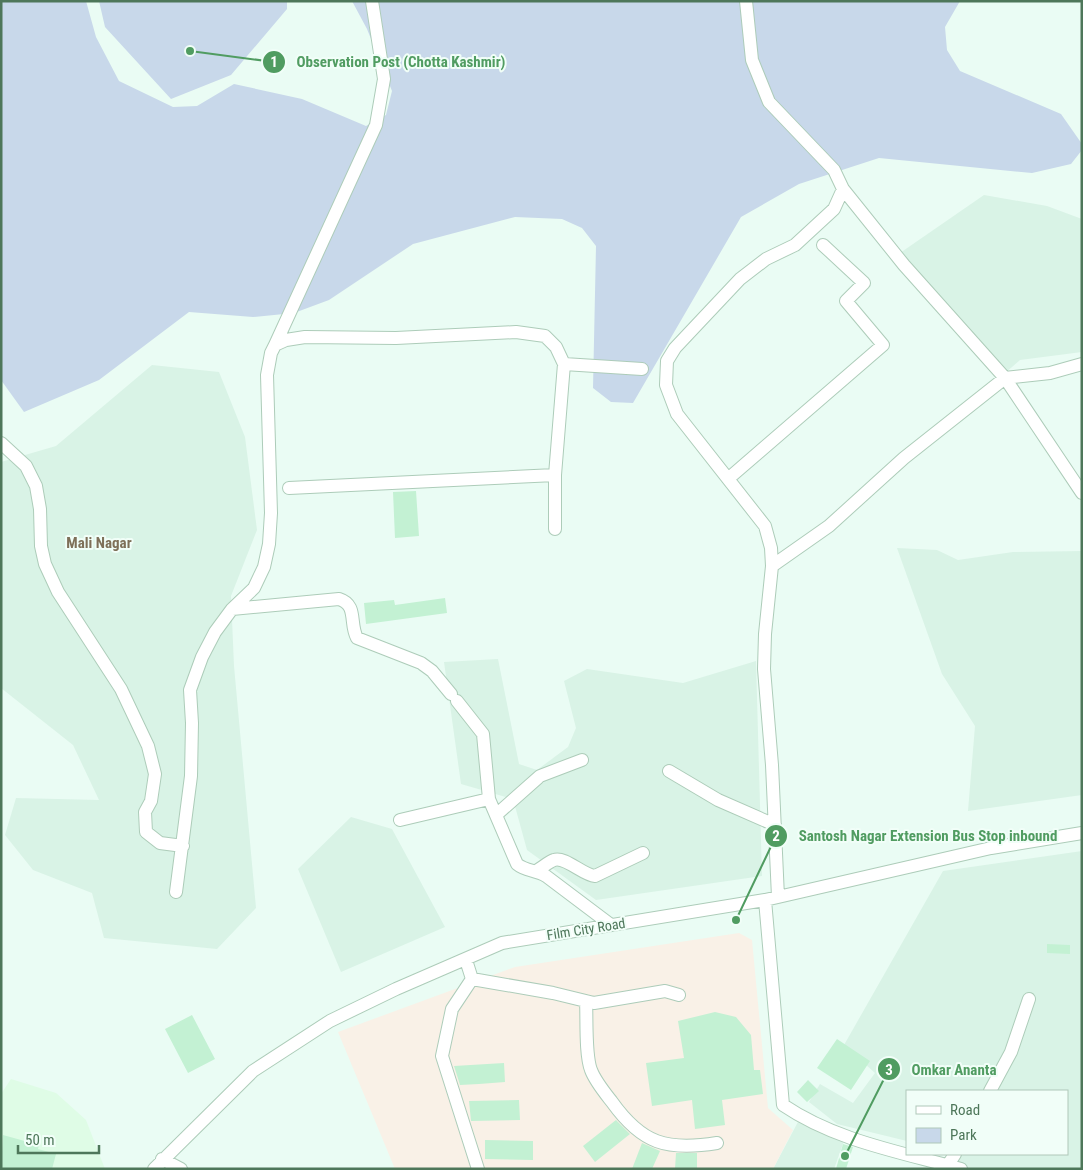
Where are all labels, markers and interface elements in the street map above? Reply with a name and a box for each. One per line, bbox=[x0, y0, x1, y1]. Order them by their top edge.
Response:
callout: Observation Post (Chotta Kashmir) bbox=[261, 47, 515, 77]
text: 1 bbox=[270, 53, 278, 71]
text: Observation Post (Chotta Kashmir) bbox=[297, 53, 506, 71]
district label: Mali Nagar bbox=[66, 534, 132, 552]
callout: Santosh Nagar Extension Bus Stop inbound bbox=[763, 821, 1067, 851]
text: 2 bbox=[772, 827, 780, 845]
text: Santosh Nagar Extension Bus Stop inbound bbox=[799, 827, 1057, 845]
street label: Film City Road bbox=[546, 915, 626, 943]
callout: Omkar Ananta bbox=[877, 1054, 1007, 1084]
text: 3 bbox=[885, 1061, 893, 1079]
text: Omkar Ananta bbox=[912, 1061, 996, 1079]
legend bbox=[906, 1090, 1068, 1155]
text: Road bbox=[950, 1101, 980, 1119]
scale bar bbox=[18, 1122, 99, 1154]
text: Park bbox=[950, 1126, 977, 1144]
text: 50 m bbox=[25, 1131, 55, 1149]

